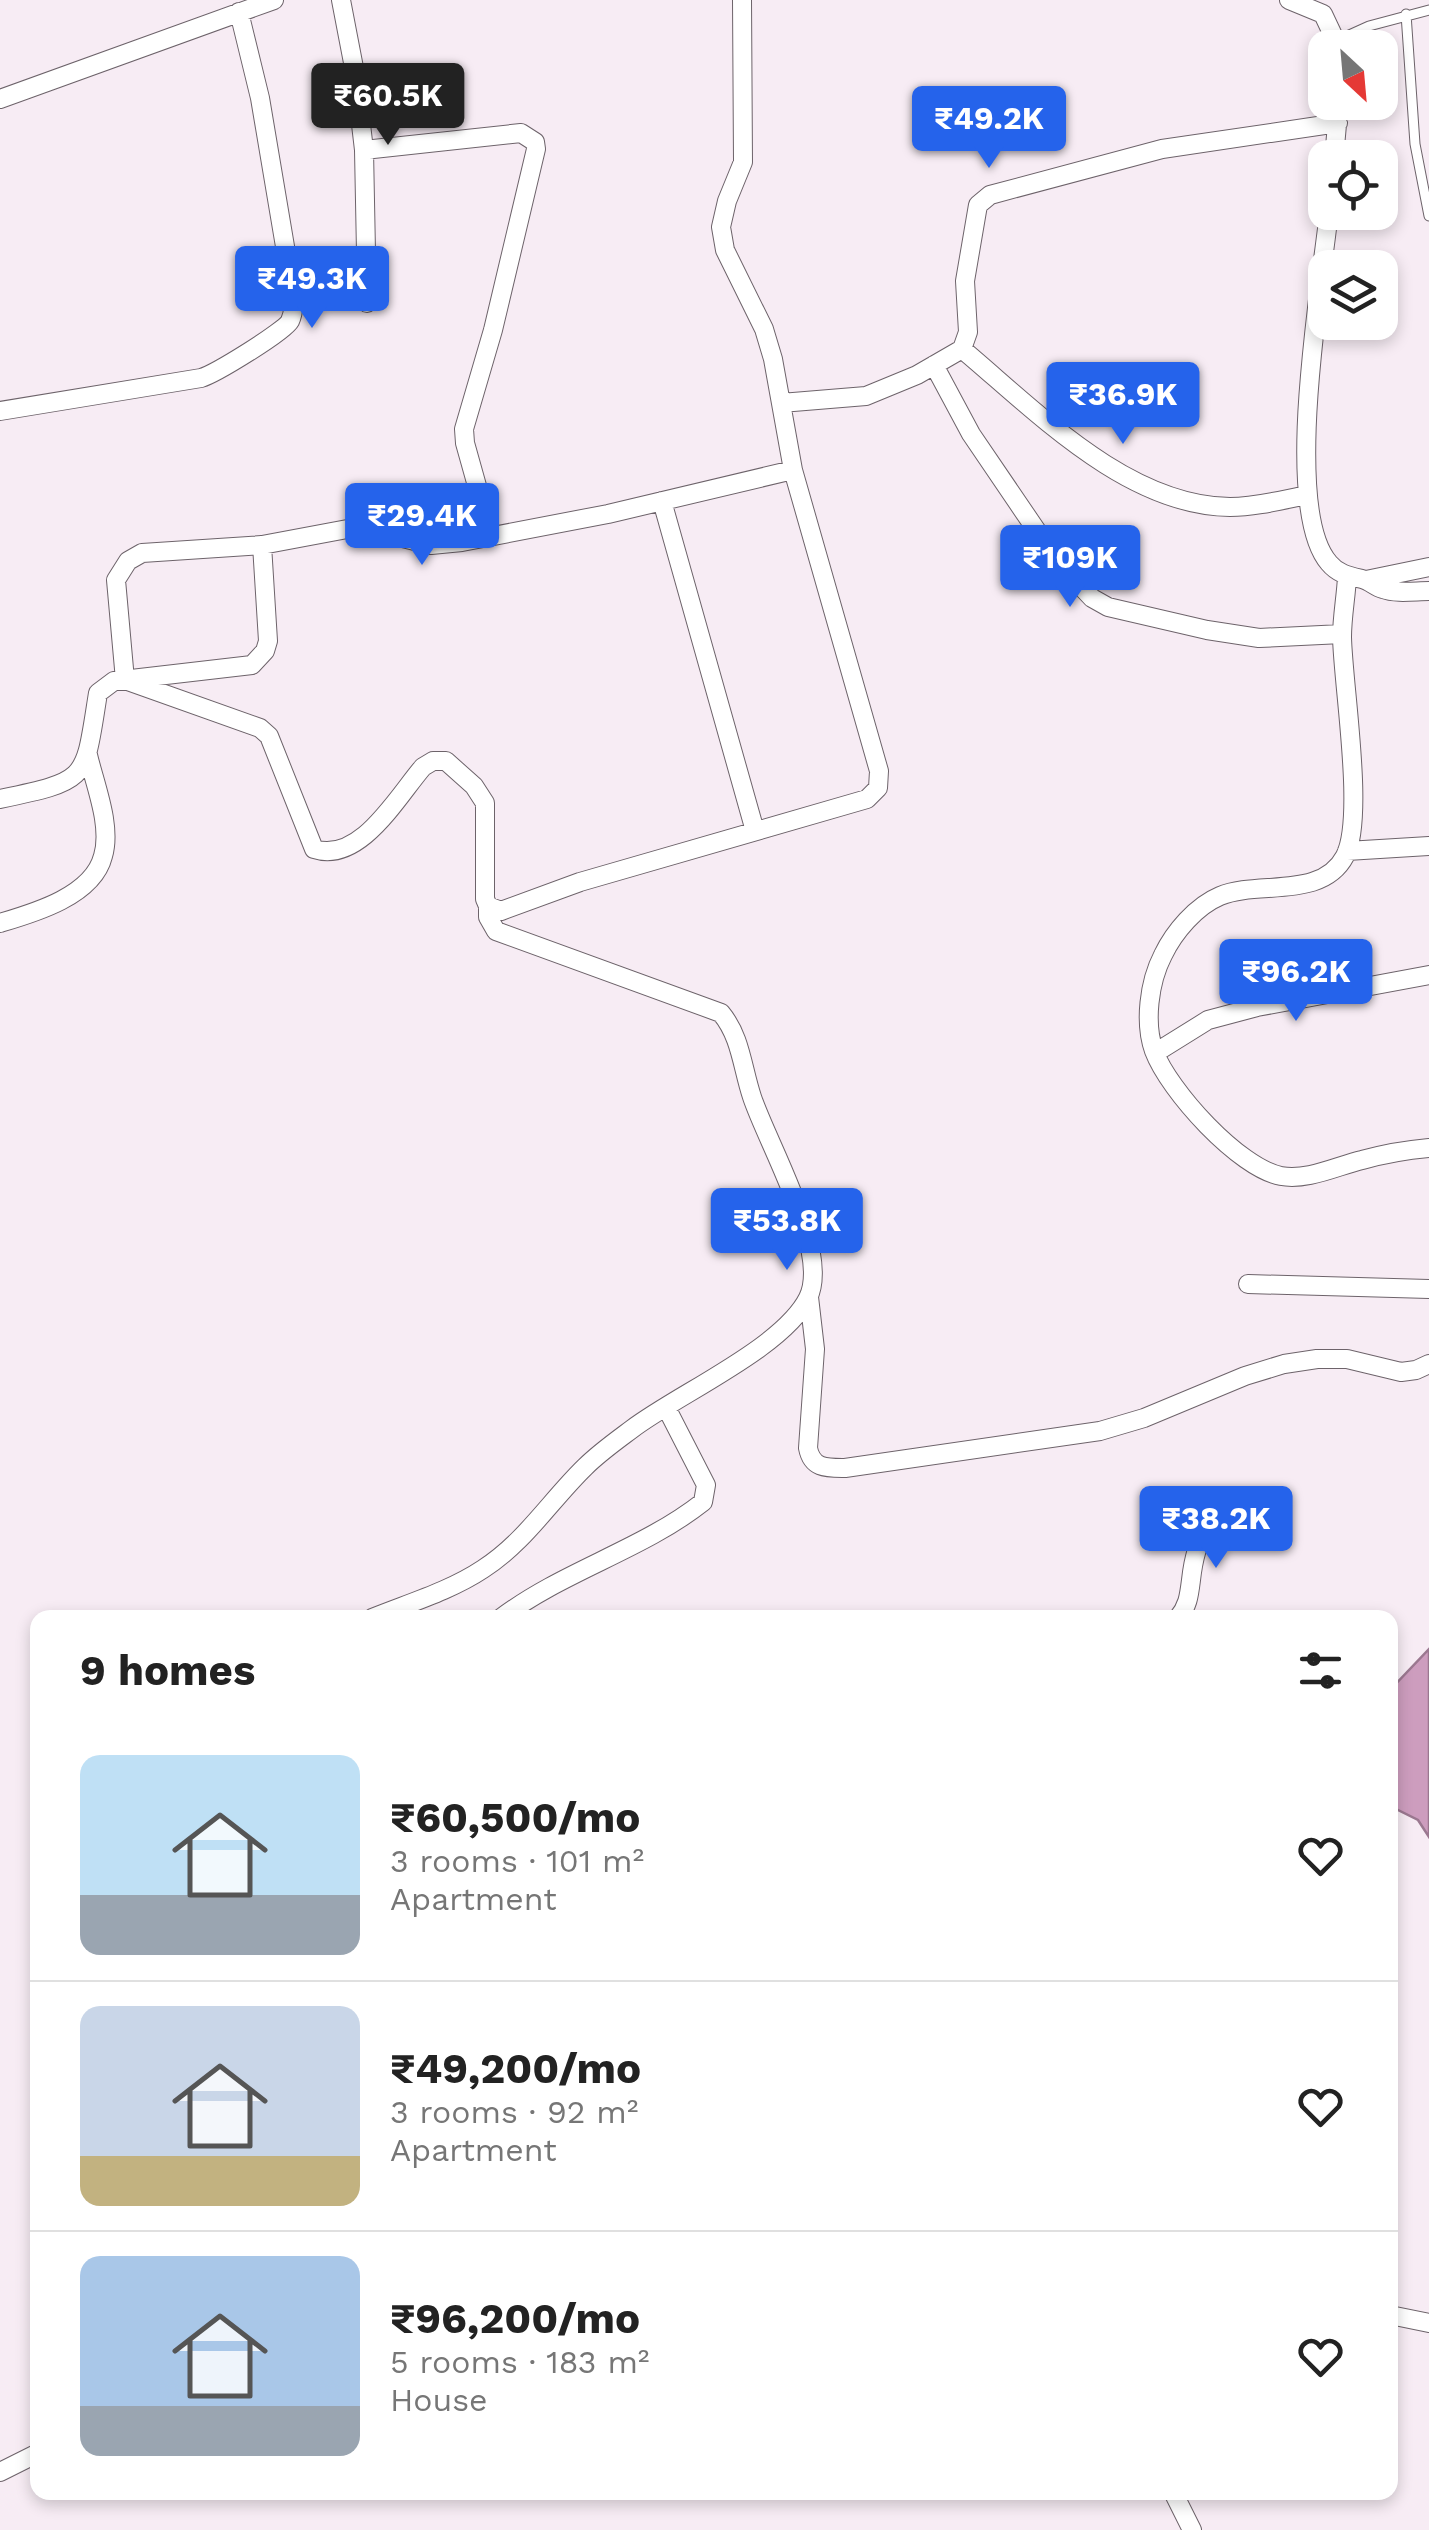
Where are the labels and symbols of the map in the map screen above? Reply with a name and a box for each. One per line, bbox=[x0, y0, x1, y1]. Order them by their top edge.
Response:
north arrow bbox=[1308, 30, 1398, 120]
pin: ₹60.5K bbox=[307, 63, 469, 148]
pin: ₹49.2K bbox=[908, 86, 1070, 171]
pin: ₹49.3K bbox=[231, 246, 393, 331]
pin: ₹36.9K bbox=[1042, 362, 1204, 447]
pin: ₹29.4K bbox=[341, 483, 503, 568]
pin: ₹109K bbox=[1000, 525, 1140, 610]
pin: ₹96.2K bbox=[1215, 939, 1377, 1024]
pin: ₹53.8K bbox=[706, 1188, 868, 1273]
pin: ₹38.2K bbox=[1135, 1486, 1297, 1571]

